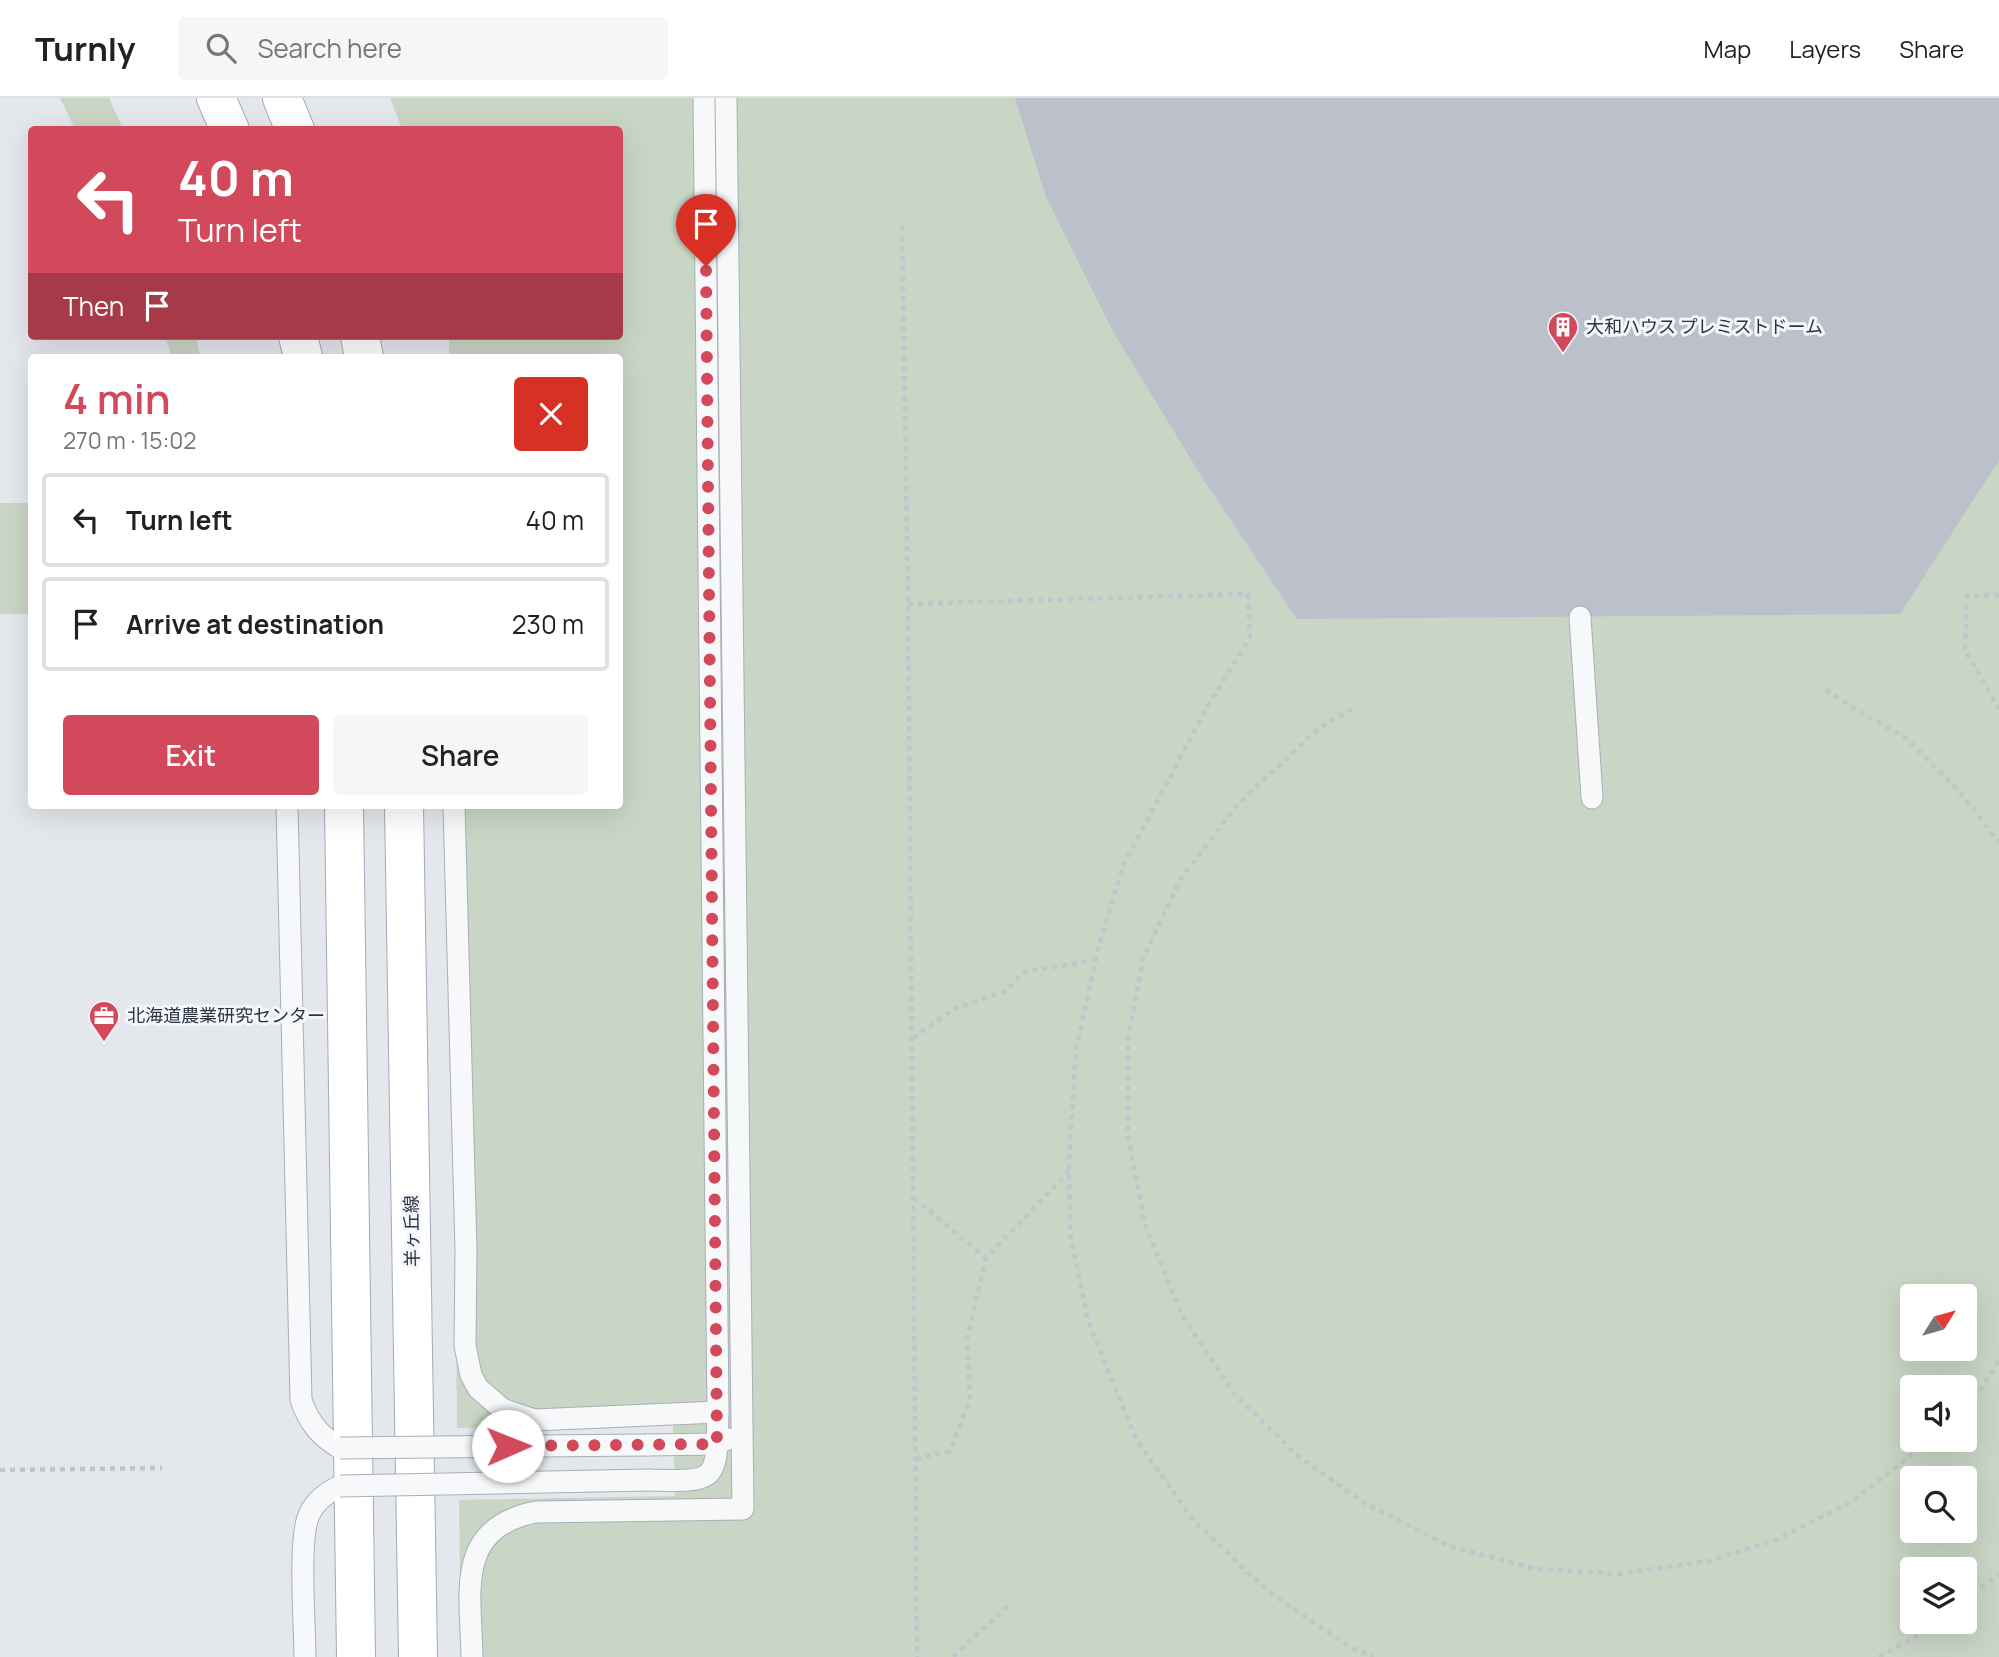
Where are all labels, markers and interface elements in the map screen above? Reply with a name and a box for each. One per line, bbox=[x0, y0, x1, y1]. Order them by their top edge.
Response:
search box bbox=[178, 17, 668, 80]
text: Turnly bbox=[35, 26, 136, 71]
icon: search bbox=[202, 29, 240, 67]
text: Search here bbox=[258, 30, 402, 66]
text: Map bbox=[1704, 32, 1751, 65]
text: Layers bbox=[1789, 32, 1861, 65]
text: Share bbox=[1899, 32, 1964, 65]
text: 40 m bbox=[178, 144, 294, 211]
icon: left bbox=[63, 154, 154, 245]
pin bbox=[676, 194, 736, 266]
icon: arrive bbox=[687, 205, 725, 243]
text: Turn left bbox=[178, 208, 302, 252]
icon: arrive bbox=[138, 287, 176, 325]
text: Then bbox=[63, 288, 124, 324]
building icon: 大和ハウス プレミストドーム bbox=[1546, 310, 1580, 354]
place label: 大和ハウス プレミストドーム bbox=[1586, 314, 1823, 338]
text: 4 min bbox=[63, 369, 171, 427]
button: close bbox=[514, 377, 588, 451]
text: 270 m · 15:02 bbox=[63, 424, 196, 456]
icon: left bbox=[67, 501, 105, 539]
text: Turn left bbox=[126, 502, 233, 538]
text: 40 m bbox=[526, 502, 584, 538]
icon: arrive bbox=[67, 605, 105, 643]
text: Arrive at destination bbox=[126, 606, 384, 642]
text: 230 m bbox=[512, 606, 584, 642]
button: Exit bbox=[63, 715, 319, 795]
button: Share bbox=[333, 715, 588, 795]
office icon: 北海道農業研究センター bbox=[87, 999, 121, 1043]
place label: 北海道農業研究センター bbox=[127, 1003, 325, 1027]
street label: 羊ヶ丘線 bbox=[398, 1195, 424, 1267]
north arrow bbox=[1900, 1284, 1978, 1362]
map controls bbox=[1900, 1284, 1977, 1634]
button: sound bbox=[1900, 1375, 1977, 1452]
position arrow bbox=[471, 1409, 545, 1483]
button: search bbox=[1900, 1466, 1977, 1543]
button: layers bbox=[1900, 1557, 1977, 1634]

